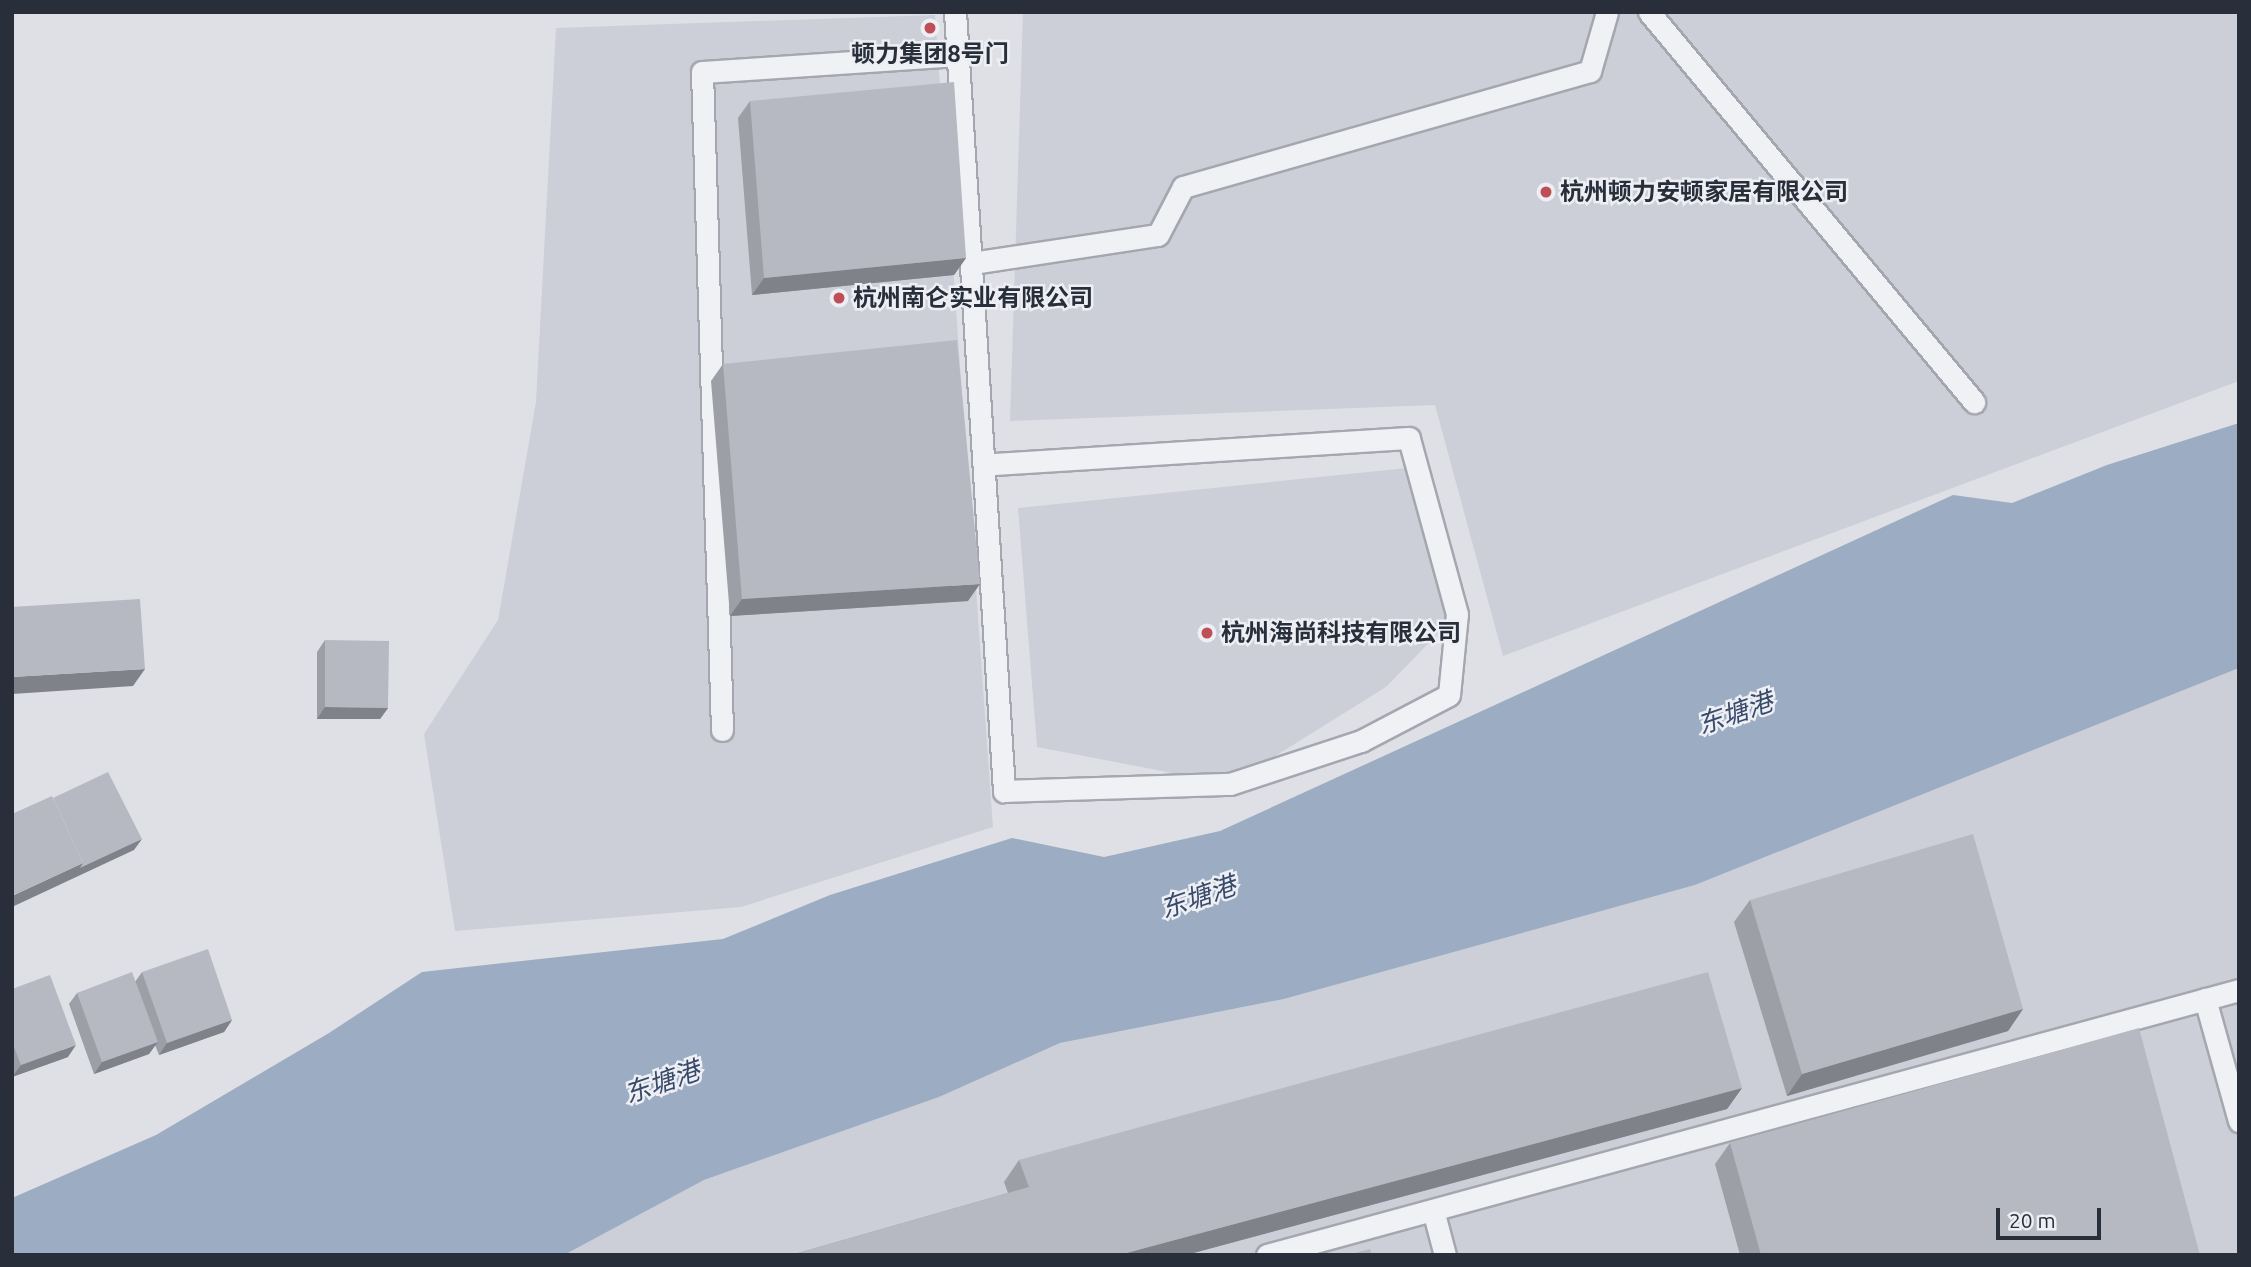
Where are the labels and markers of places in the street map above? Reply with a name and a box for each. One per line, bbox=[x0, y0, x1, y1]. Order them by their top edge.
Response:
marker: 顿力集团8号门 bbox=[922, 20, 938, 36]
place label: 顿力集团8号门 bbox=[851, 40, 1009, 68]
place label: 杭州顿力安顿家居有限公司 bbox=[1560, 178, 1848, 206]
marker: 杭州顿力安顿家居有限公司 bbox=[1538, 184, 1554, 200]
place label: 杭州南仑实业有限公司 bbox=[853, 284, 1093, 312]
marker: 杭州南仑实业有限公司 bbox=[831, 290, 847, 306]
place label: 杭州海尚科技有限公司 bbox=[1221, 619, 1461, 647]
marker: 杭州海尚科技有限公司 bbox=[1199, 625, 1215, 641]

